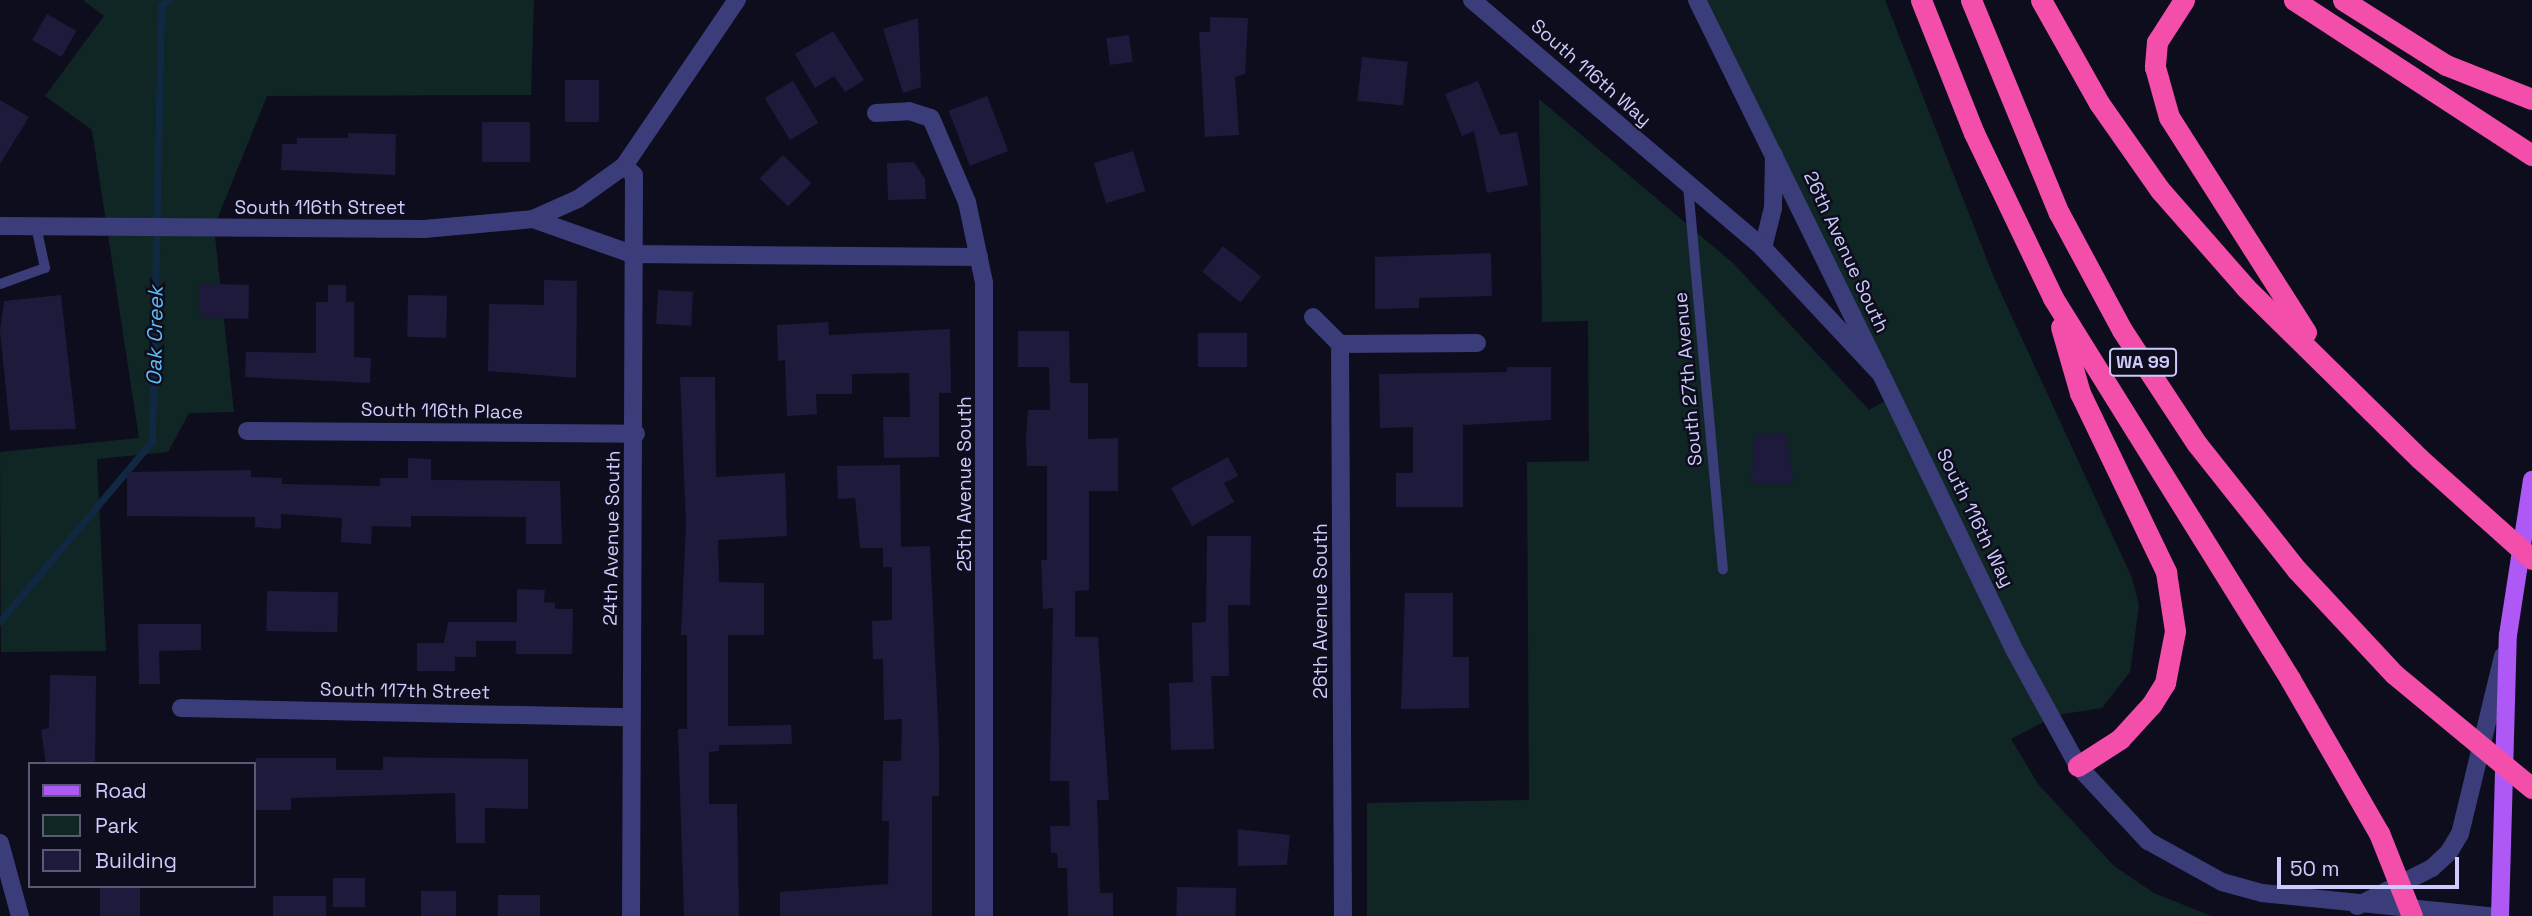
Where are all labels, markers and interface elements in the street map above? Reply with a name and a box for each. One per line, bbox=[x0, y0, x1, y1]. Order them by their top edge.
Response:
street label: South 116th Way bbox=[1526, 15, 1656, 131]
street label: 26th Avenue South bbox=[1799, 168, 1893, 336]
street label: South 116th Street bbox=[234, 197, 406, 219]
water label: Oak Creek bbox=[142, 286, 168, 386]
street label: South 27th Avenue bbox=[1669, 291, 1707, 467]
road number: WA 99 bbox=[2108, 348, 2178, 376]
street label: 25th Avenue South bbox=[954, 396, 976, 572]
street label: South 116th Place bbox=[361, 398, 523, 424]
street label: South 116th Way bbox=[1931, 445, 2019, 591]
street label: 24th Avenue South bbox=[599, 450, 625, 626]
street label: 26th Avenue South bbox=[1310, 523, 1332, 699]
street label: South 117th Street bbox=[320, 678, 490, 704]
legend bbox=[28, 762, 256, 888]
text: Road bbox=[95, 777, 147, 804]
text: Park bbox=[95, 812, 139, 839]
scale bar bbox=[2280, 842, 2462, 886]
text: Building bbox=[95, 847, 177, 874]
text: 50 m bbox=[2290, 855, 2340, 882]

